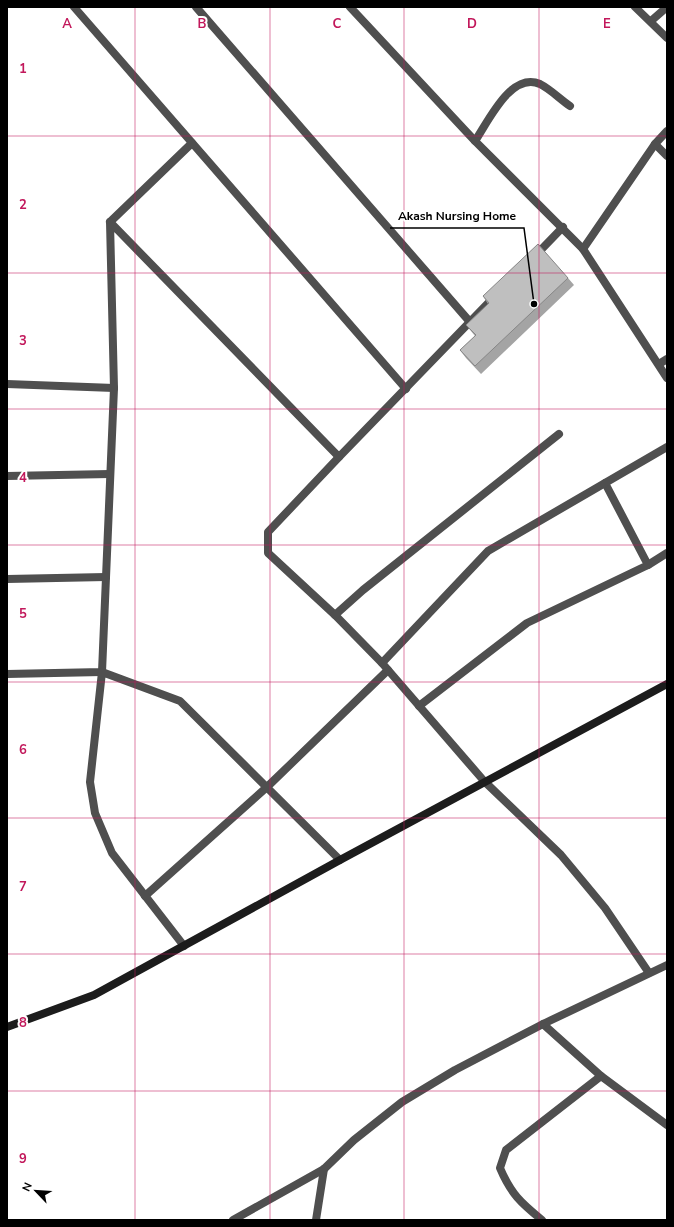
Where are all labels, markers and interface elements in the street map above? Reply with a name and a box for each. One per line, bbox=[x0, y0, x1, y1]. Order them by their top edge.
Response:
text: A bbox=[62, 15, 72, 33]
text: B bbox=[198, 15, 207, 33]
text: C bbox=[333, 15, 342, 33]
text: D bbox=[467, 15, 477, 33]
text: E bbox=[603, 15, 611, 33]
text: 1 bbox=[19, 60, 27, 78]
text: 2 bbox=[19, 196, 27, 214]
callout: Akash Nursing Home bbox=[390, 204, 524, 228]
text: Akash Nursing Home bbox=[398, 208, 517, 224]
text: 3 bbox=[19, 332, 27, 350]
text: 4 bbox=[19, 469, 27, 487]
text: 5 bbox=[19, 605, 27, 623]
text: 6 bbox=[19, 741, 27, 759]
text: 7 bbox=[19, 878, 27, 896]
text: 8 bbox=[19, 1014, 27, 1032]
text: 9 bbox=[19, 1150, 27, 1168]
north arrow bbox=[16, 1171, 56, 1211]
text: N bbox=[19, 1180, 36, 1194]

